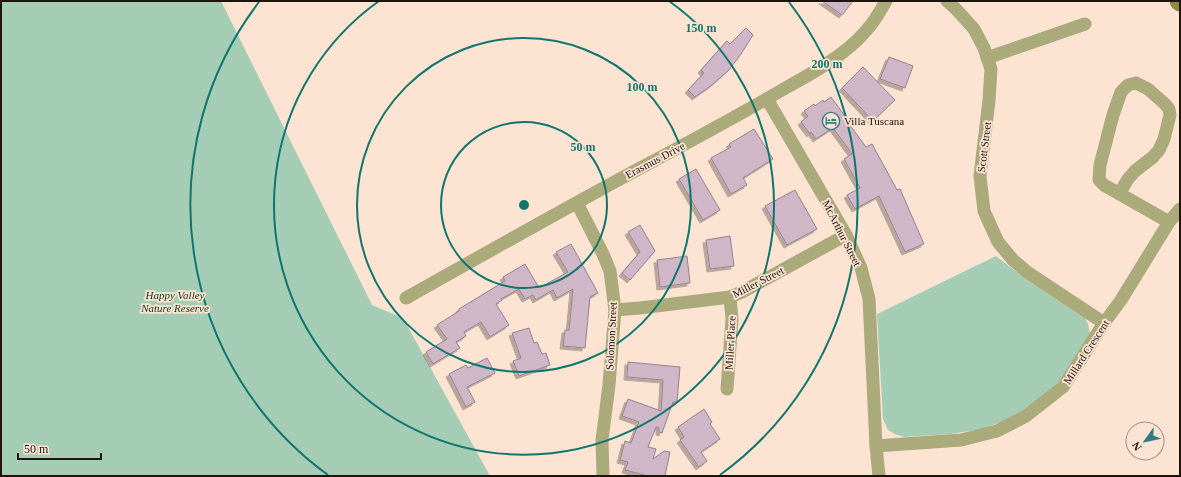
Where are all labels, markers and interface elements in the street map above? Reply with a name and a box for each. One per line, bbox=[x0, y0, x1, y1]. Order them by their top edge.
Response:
text: 150 m bbox=[686, 21, 717, 35]
text: 200 m bbox=[812, 57, 843, 71]
text: 100 m bbox=[627, 80, 658, 94]
hotel icon: Villa Tuscana bbox=[821, 111, 841, 131]
place label: Villa Tuscana bbox=[844, 115, 904, 127]
street label: Scott Street bbox=[975, 121, 993, 173]
street label: Erasmus Drive bbox=[623, 139, 687, 181]
text: 50 m bbox=[571, 140, 596, 154]
centre of rings bbox=[517, 198, 531, 212]
street label: McArthur Street bbox=[820, 198, 864, 268]
street label: Miller Street bbox=[730, 264, 786, 300]
park label: Happy Valley Nature Reserve bbox=[140, 289, 209, 314]
street label: Solomon Street bbox=[603, 302, 619, 370]
street label: Miller Place bbox=[723, 316, 737, 370]
street label: Millard Crescent bbox=[1061, 318, 1111, 386]
north arrow bbox=[1125, 421, 1165, 461]
scale bar bbox=[18, 435, 101, 461]
text: N bbox=[1129, 440, 1144, 453]
text: 50 m bbox=[24, 442, 49, 456]

